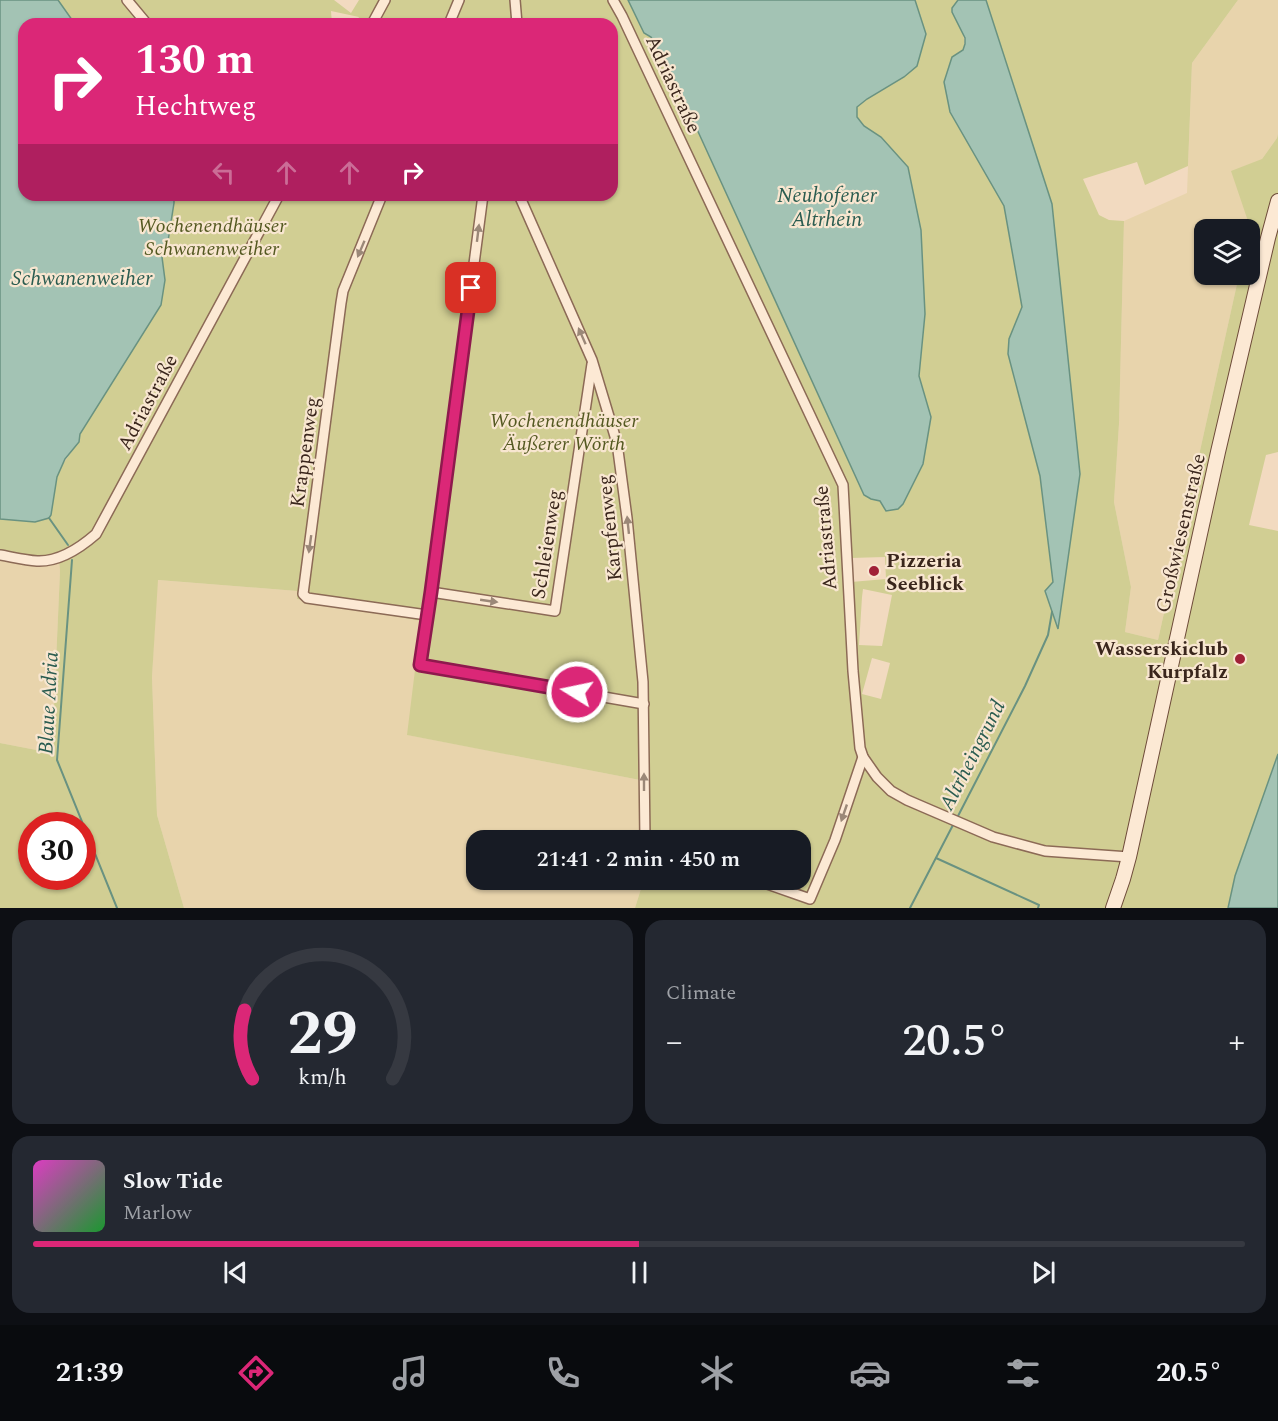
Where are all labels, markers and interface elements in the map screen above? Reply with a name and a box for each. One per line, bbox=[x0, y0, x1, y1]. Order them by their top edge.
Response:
text: 130 m bbox=[135, 29, 254, 92]
street label: Adriastraße bbox=[637, 30, 709, 138]
icon: right bbox=[36, 42, 114, 120]
text: Hechtweg bbox=[135, 86, 256, 128]
icon: left bbox=[207, 156, 240, 189]
icon: ahead bbox=[270, 156, 303, 189]
icon: ahead bbox=[333, 156, 366, 189]
icon: right bbox=[396, 156, 429, 189]
water label: Neuhofener Altrhein bbox=[777, 180, 878, 236]
park label: Wochenendhäuser Schwanenweiher bbox=[138, 211, 287, 264]
map controls bbox=[1194, 219, 1260, 285]
button: layers bbox=[1194, 219, 1260, 285]
one-way arrow bbox=[474, 223, 483, 242]
one-way arrow bbox=[356, 241, 366, 259]
pin bbox=[445, 262, 496, 313]
water label: Schwanenweiher bbox=[11, 263, 153, 295]
icon: arrive bbox=[454, 271, 487, 304]
one-way arrow bbox=[577, 328, 586, 345]
street label: Adriastraße bbox=[110, 349, 186, 456]
street label: Krappenweg bbox=[282, 395, 328, 510]
park label: Wochenendhäuser Äußerer Wörth bbox=[490, 406, 639, 459]
street label: Großwiesenstraße bbox=[1148, 451, 1214, 616]
street label: Karpfenweg bbox=[590, 473, 630, 583]
street label: Adriastraße bbox=[806, 484, 846, 592]
street label: Schleienweg bbox=[524, 487, 570, 601]
one-way arrow bbox=[623, 515, 633, 534]
one-way arrow bbox=[305, 534, 314, 553]
place label: Pizzeria Seeblick bbox=[886, 546, 964, 599]
marker: Pizzeria Seeblick bbox=[867, 564, 881, 578]
one-way arrow bbox=[480, 596, 499, 605]
place label: Wasserskiclub Kurpfalz bbox=[1095, 634, 1228, 687]
water label: Blaue Adria bbox=[30, 650, 68, 755]
marker: Wasserskiclub Kurpfalz bbox=[1233, 652, 1247, 666]
position arrow bbox=[545, 660, 609, 724]
water label: Altrheingrund bbox=[931, 695, 1014, 817]
one-way arrow bbox=[639, 772, 649, 791]
one-way arrow bbox=[839, 804, 849, 822]
speed limit sign: 30 bbox=[18, 812, 96, 890]
text: 21:41 · 2 min · 450 m bbox=[537, 843, 740, 876]
text: Climate bbox=[666, 978, 736, 1008]
text: 29 bbox=[287, 987, 358, 1082]
text: 20.5° bbox=[902, 1007, 1009, 1076]
text: − bbox=[666, 1017, 683, 1067]
text: + bbox=[1228, 1017, 1245, 1067]
text: km/h bbox=[298, 1061, 347, 1094]
text: Slow Tide bbox=[123, 1165, 223, 1198]
text: Marlow bbox=[123, 1198, 192, 1228]
icon: previous bbox=[219, 1256, 252, 1289]
icon: pause bbox=[623, 1256, 656, 1289]
icon: next bbox=[1027, 1256, 1060, 1289]
text: 21:39 bbox=[56, 1352, 124, 1394]
icon: directions bbox=[235, 1352, 277, 1394]
icon: music bbox=[389, 1352, 431, 1394]
icon: phone bbox=[542, 1352, 584, 1394]
icon: climate bbox=[696, 1352, 738, 1394]
icon: car bbox=[849, 1352, 891, 1394]
icon: filters bbox=[1002, 1352, 1044, 1394]
text: 20.5° bbox=[1156, 1352, 1222, 1394]

